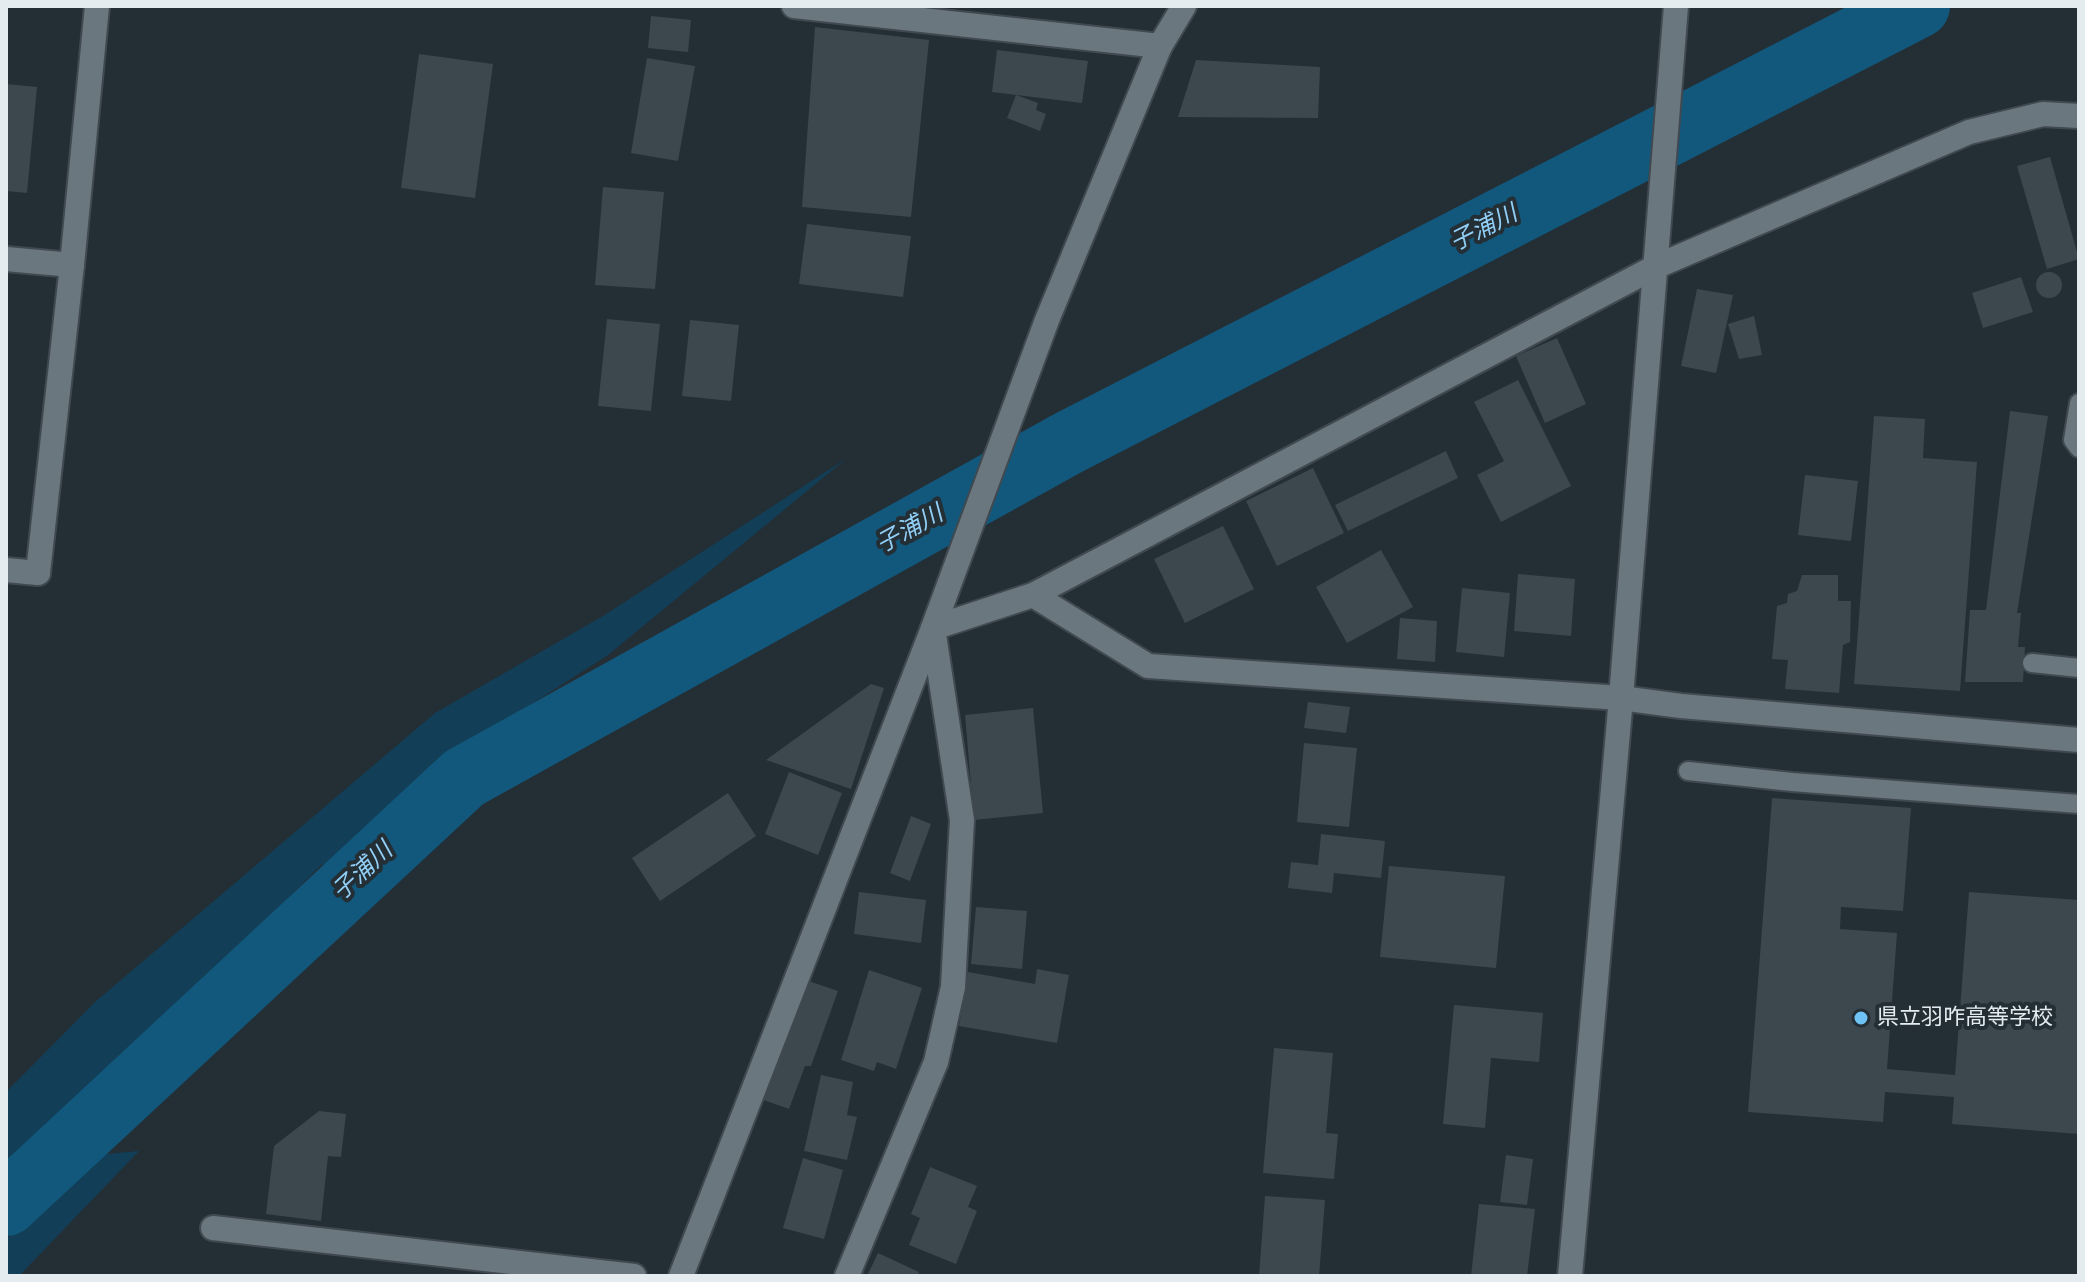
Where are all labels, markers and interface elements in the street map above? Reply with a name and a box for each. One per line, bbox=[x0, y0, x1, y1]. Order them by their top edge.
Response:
water label: 子浦川 bbox=[1445, 200, 1523, 258]
water label: 子浦川 bbox=[872, 500, 948, 560]
water label: 子浦川 bbox=[327, 837, 399, 907]
place label: 県立羽咋高等学校 bbox=[1877, 1005, 2053, 1031]
marker: 県立羽咋高等学校 bbox=[1852, 1009, 1870, 1027]

